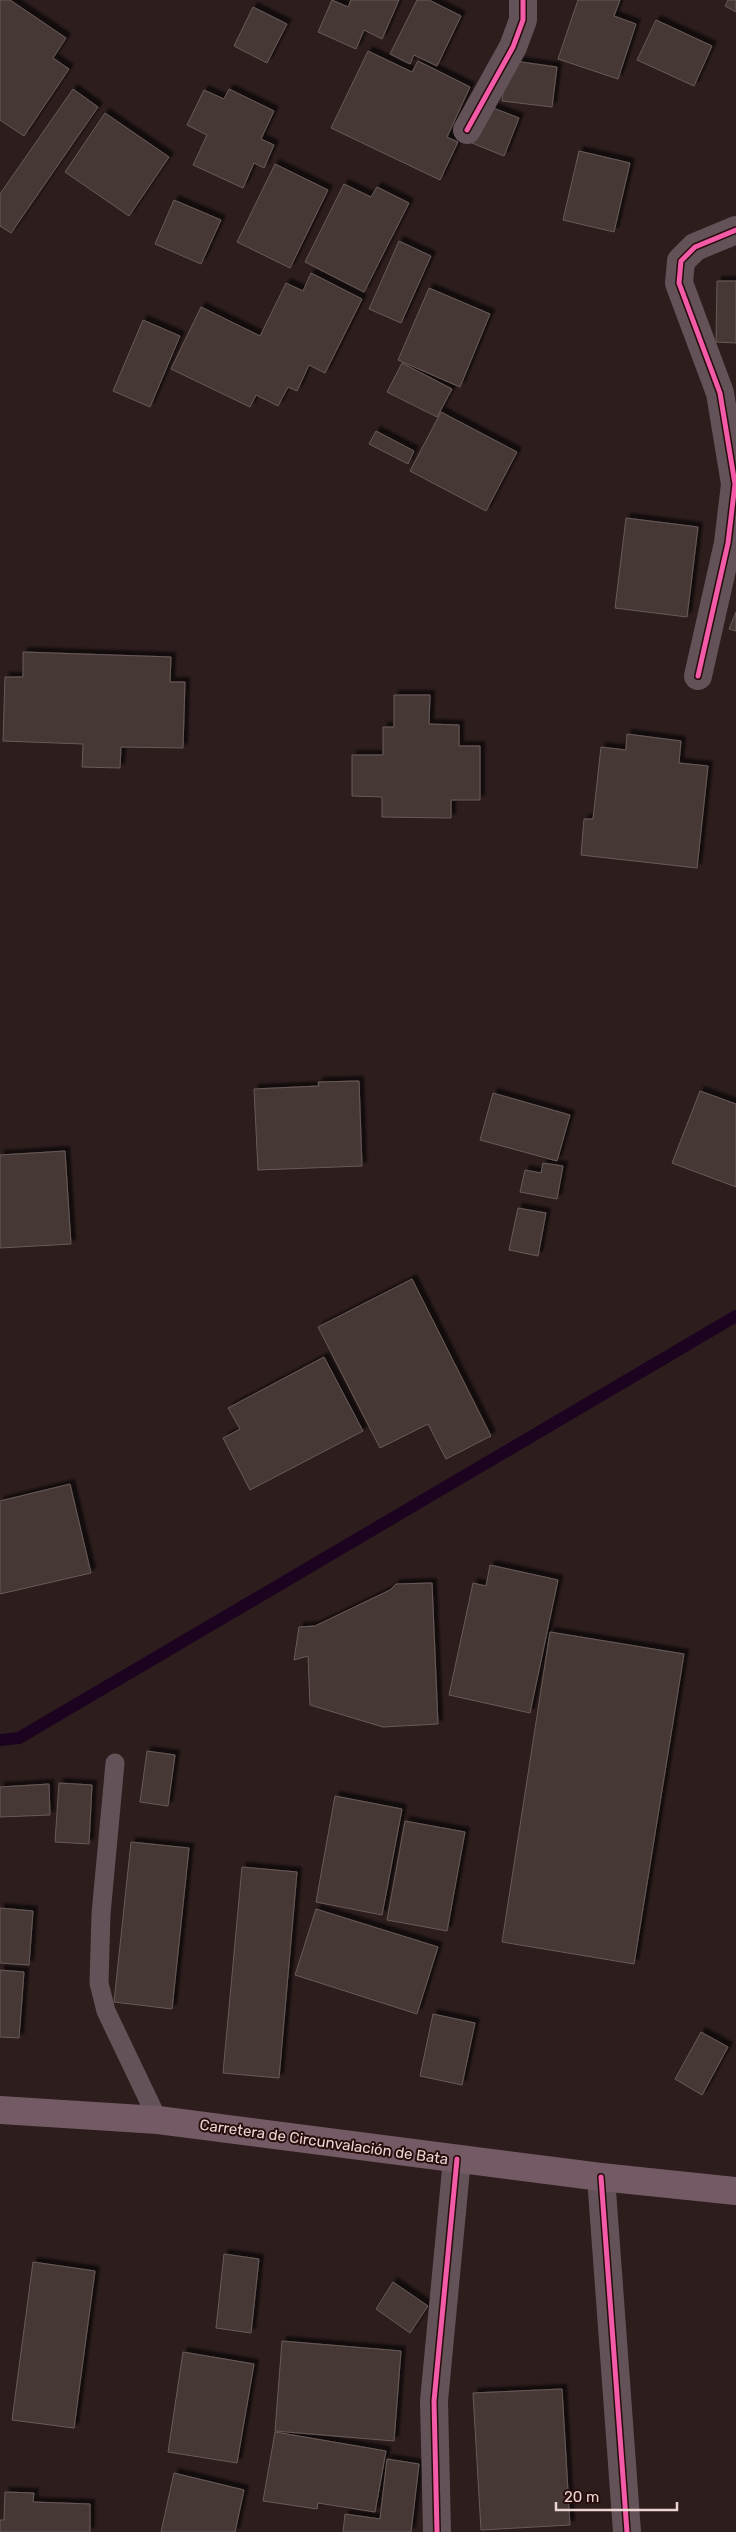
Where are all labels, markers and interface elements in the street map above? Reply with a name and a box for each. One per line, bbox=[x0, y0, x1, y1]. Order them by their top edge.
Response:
street label: Carretera de Circunvalación de Bata bbox=[199, 2116, 449, 2168]
scale bar bbox=[556, 2480, 677, 2512]
text: 20 m bbox=[564, 2488, 599, 2506]

